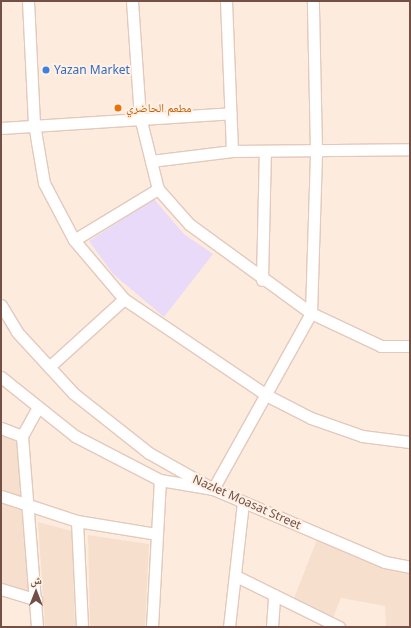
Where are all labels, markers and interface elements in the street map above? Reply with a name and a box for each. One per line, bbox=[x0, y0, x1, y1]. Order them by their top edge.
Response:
place label: Yazan Market bbox=[54, 63, 130, 77]
marker: Yazan Market bbox=[41, 65, 51, 75]
place label: مطعم الحاضري bbox=[126, 101, 192, 115]
marker: مطعم الحاضري bbox=[113, 103, 123, 113]
street label: Nazlet Moasat Street bbox=[191, 472, 303, 532]
north arrow bbox=[16, 572, 56, 612]
text: ش bbox=[30, 572, 42, 587]

